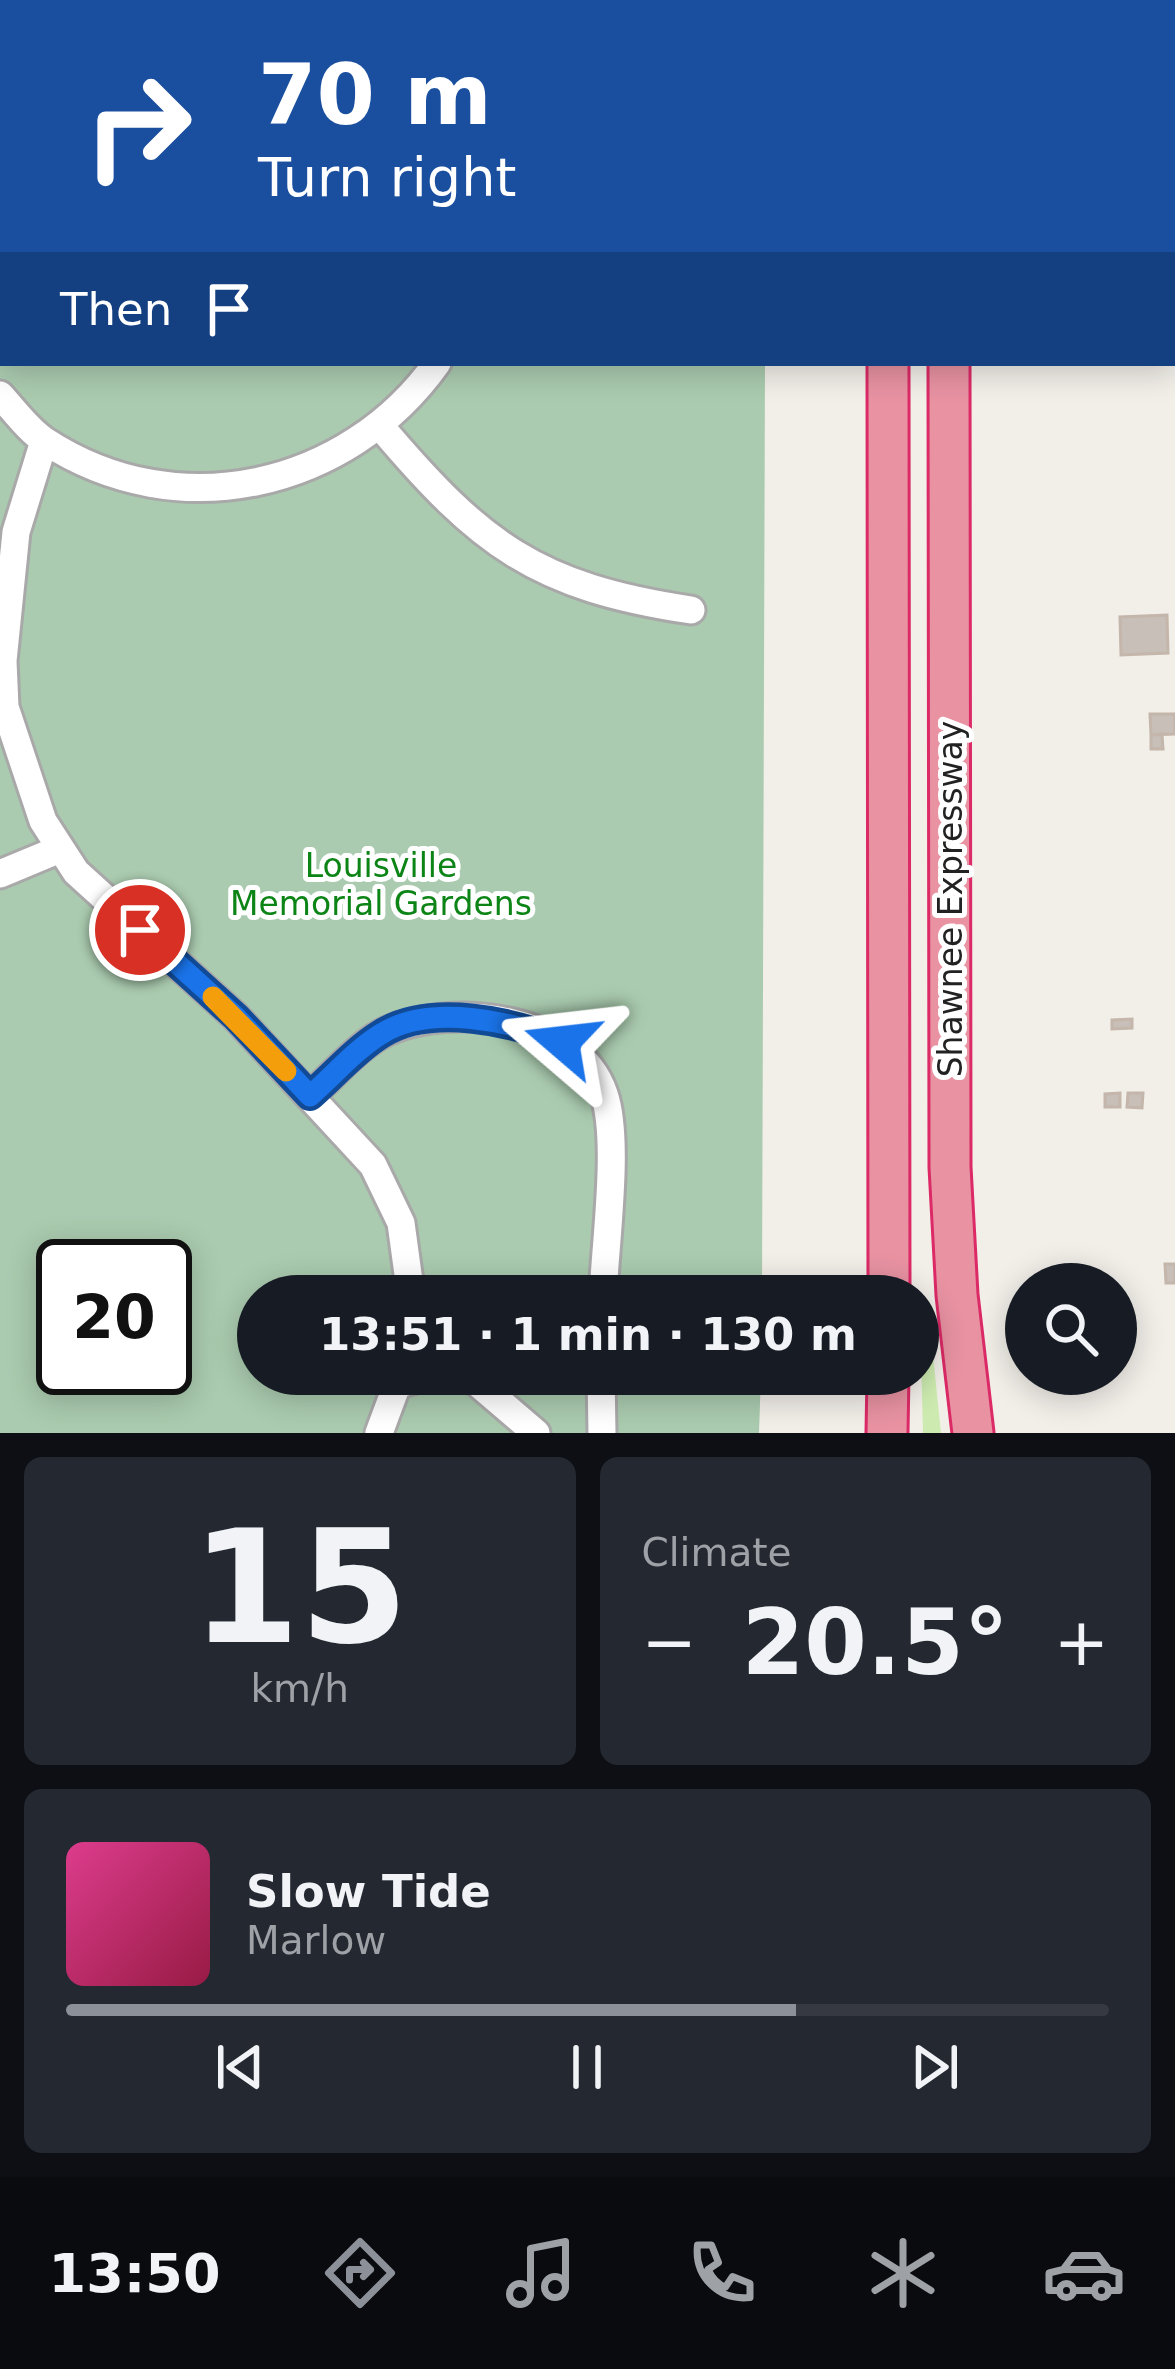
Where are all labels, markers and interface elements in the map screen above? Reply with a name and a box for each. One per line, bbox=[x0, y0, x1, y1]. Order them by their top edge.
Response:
text: 70 m bbox=[258, 46, 492, 144]
icon: right bbox=[60, 48, 216, 204]
text: Turn right bbox=[258, 146, 517, 209]
icon: arrive bbox=[196, 276, 262, 342]
text: Then bbox=[60, 283, 172, 336]
street label: Shawnee Expressway bbox=[931, 721, 970, 1077]
park label: Louisville Memorial Gardens bbox=[230, 846, 532, 923]
pin bbox=[89, 879, 191, 981]
icon: arrive bbox=[107, 897, 173, 963]
position arrow bbox=[499, 979, 625, 1105]
speed limit sign: 20 bbox=[36, 1239, 192, 1395]
map controls bbox=[1005, 1263, 1137, 1395]
button: search bbox=[1005, 1263, 1137, 1395]
text: 13:51 · 1 min · 130 m bbox=[319, 1308, 857, 1361]
text: 15 bbox=[191, 1497, 408, 1679]
text: Climate bbox=[642, 1530, 792, 1575]
text: 20.5° bbox=[742, 1590, 1009, 1695]
text: − bbox=[642, 1604, 697, 1681]
text: + bbox=[1054, 1604, 1109, 1681]
text: km/h bbox=[251, 1666, 349, 1711]
text: Slow Tide bbox=[246, 1865, 491, 1918]
text: Marlow bbox=[246, 1918, 386, 1963]
icon: previous bbox=[207, 2034, 273, 2100]
icon: pause bbox=[554, 2034, 620, 2100]
icon: next bbox=[902, 2034, 968, 2100]
icon: directions bbox=[318, 2231, 402, 2315]
icon: music bbox=[499, 2231, 583, 2315]
icon: phone bbox=[680, 2231, 764, 2315]
icon: climate bbox=[861, 2231, 945, 2315]
icon: car bbox=[1042, 2231, 1126, 2315]
text: 13:50 bbox=[49, 2242, 220, 2305]

